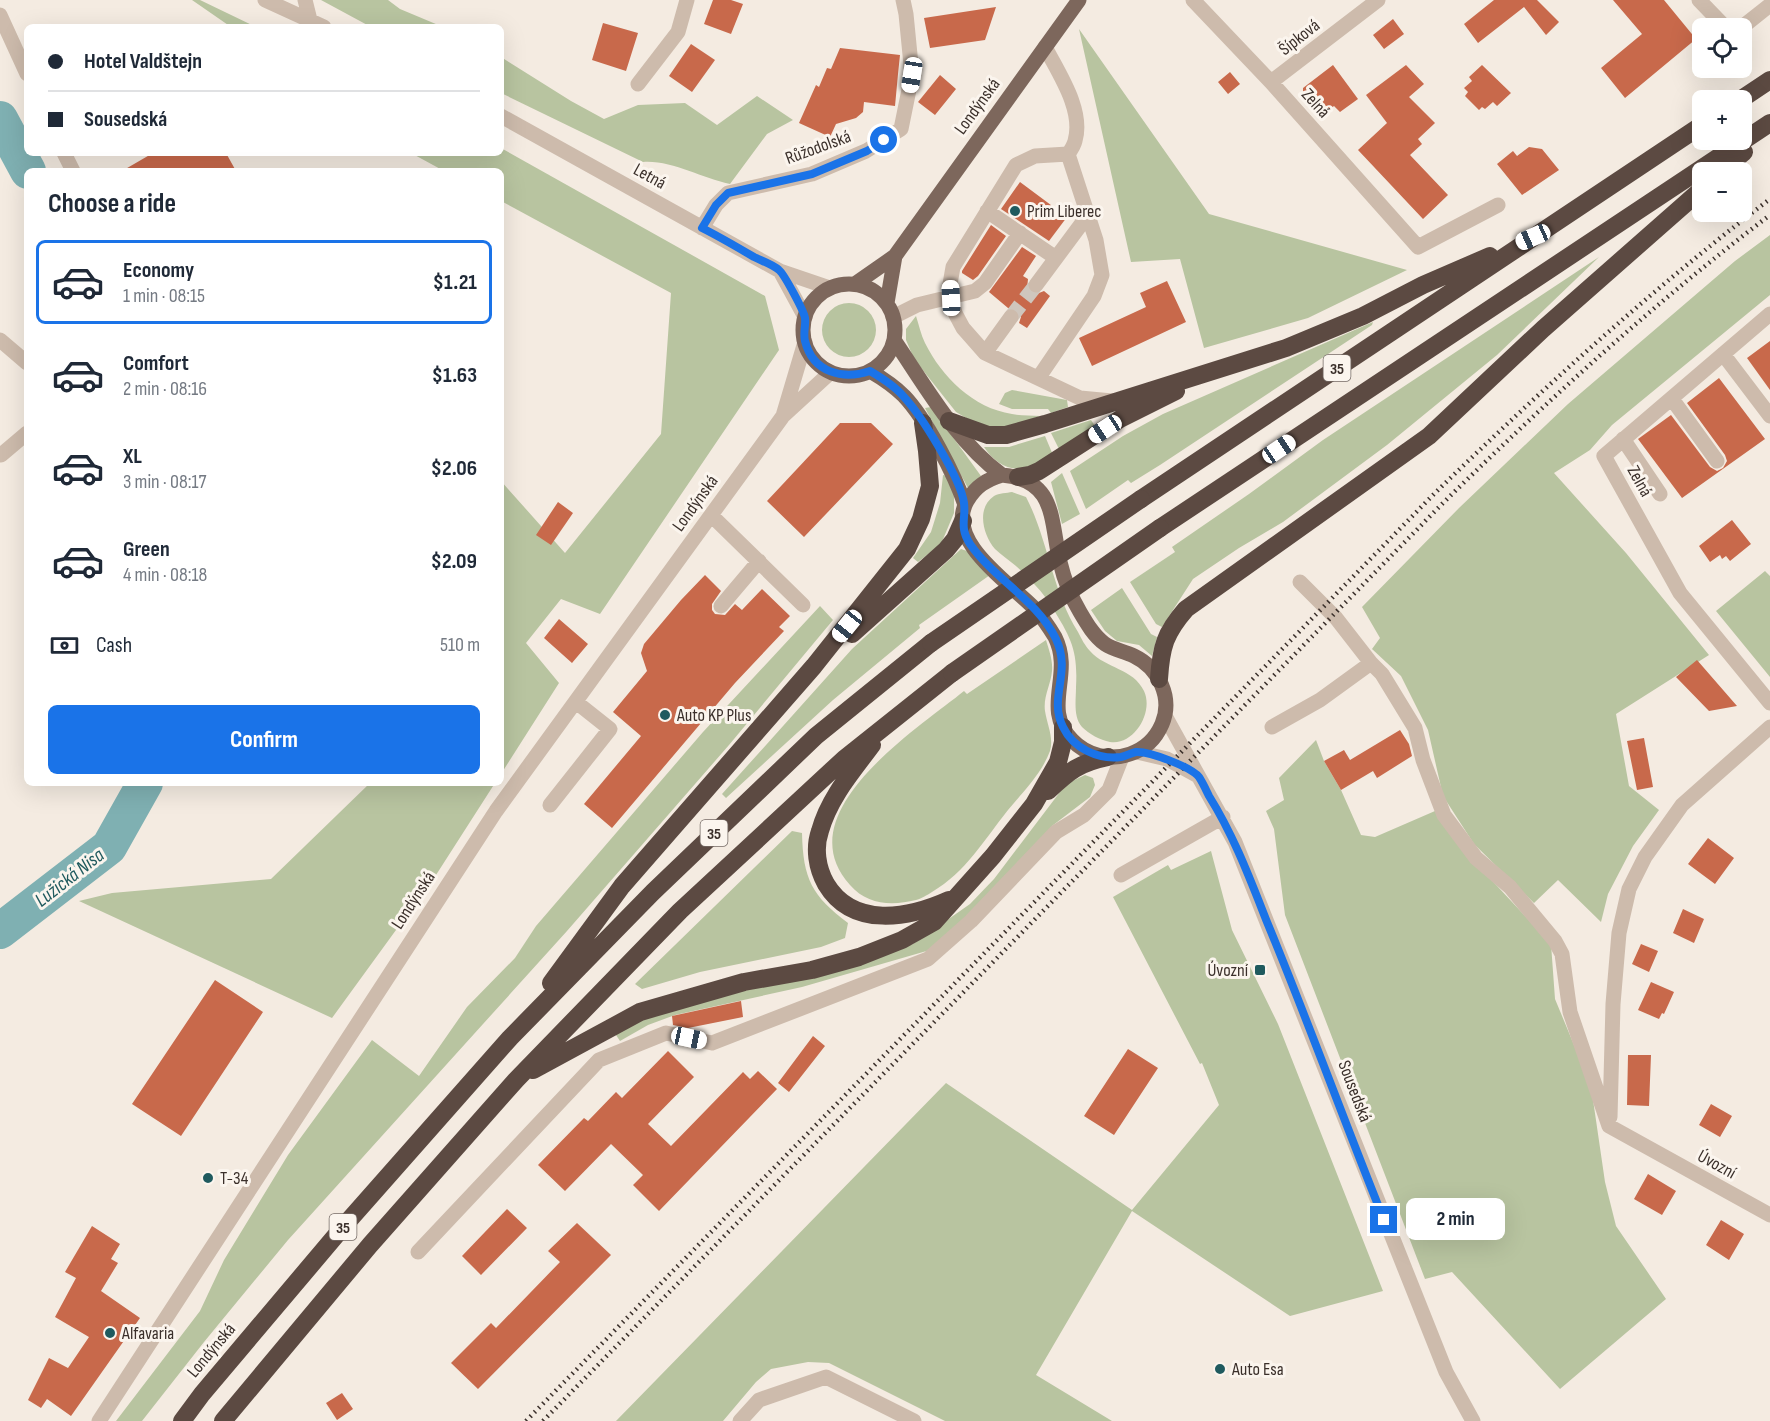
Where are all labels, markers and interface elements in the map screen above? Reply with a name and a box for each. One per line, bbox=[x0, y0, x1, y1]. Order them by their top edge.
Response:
street label: Šípková bbox=[1275, 15, 1324, 60]
map controls bbox=[1692, 18, 1752, 222]
button: locate bbox=[1692, 18, 1752, 78]
text: Hotel Valdštejn bbox=[84, 48, 202, 75]
car bbox=[900, 56, 924, 94]
street label: Londýnská bbox=[950, 74, 1005, 138]
street label: Zelná bbox=[1297, 84, 1334, 122]
button: + bbox=[1692, 90, 1752, 150]
text: Sousedská bbox=[84, 106, 167, 133]
street label: Růžodolská bbox=[783, 126, 854, 169]
route start bbox=[870, 126, 897, 153]
street label: Letná bbox=[630, 159, 670, 194]
button: − bbox=[1692, 162, 1752, 222]
text: Choose a ride bbox=[48, 188, 176, 220]
place label: Prim Liberec bbox=[1027, 201, 1102, 222]
marker: Prim Liberec bbox=[1008, 204, 1022, 218]
car bbox=[1513, 221, 1553, 253]
icon: car bbox=[51, 255, 105, 309]
text: Economy bbox=[123, 257, 194, 284]
text: $1.21 bbox=[433, 269, 477, 296]
car bbox=[941, 280, 961, 316]
text: 1 min · 08:15 bbox=[123, 284, 205, 308]
icon: car bbox=[51, 348, 105, 402]
text: Comfort bbox=[123, 350, 189, 377]
road number: 35 bbox=[1324, 355, 1350, 381]
text: $1.63 bbox=[432, 362, 477, 389]
text: 2 min · 08:16 bbox=[123, 377, 207, 401]
car bbox=[1085, 412, 1125, 446]
car bbox=[1259, 431, 1299, 467]
icon: car bbox=[51, 441, 105, 495]
text: XL bbox=[123, 443, 142, 470]
text: $2.06 bbox=[431, 455, 477, 482]
street label: Zelná bbox=[1623, 462, 1657, 501]
text: 3 min · 08:17 bbox=[123, 470, 206, 494]
street label: Londýnská bbox=[668, 471, 723, 535]
icon: car bbox=[51, 534, 105, 588]
text: Green bbox=[123, 536, 170, 563]
text: $2.09 bbox=[431, 548, 477, 575]
text: 4 min · 08:18 bbox=[123, 563, 207, 587]
car bbox=[829, 606, 865, 646]
icon: cash bbox=[48, 629, 81, 662]
text: Cash bbox=[96, 632, 132, 659]
text: 510 m bbox=[440, 633, 480, 657]
button: Confirm bbox=[48, 705, 480, 774]
place label: Auto KP Plus bbox=[676, 705, 751, 726]
marker: Auto KP Plus bbox=[658, 708, 672, 722]
road number: 35 bbox=[700, 820, 728, 846]
water label: Lužická Nisa bbox=[30, 843, 109, 912]
street label: Londýnská bbox=[387, 868, 440, 933]
place label: Úvozní bbox=[1207, 960, 1249, 981]
marker: Úvozní bbox=[1253, 963, 1267, 977]
car bbox=[670, 1025, 708, 1051]
street label: Sousedská bbox=[1333, 1057, 1376, 1125]
street label: Úvozní bbox=[1694, 1145, 1740, 1184]
place label: T-34 bbox=[220, 1168, 249, 1189]
marker: T-34 bbox=[201, 1171, 215, 1185]
callout: 2 min bbox=[1405, 1199, 1504, 1241]
route end bbox=[1370, 1206, 1397, 1233]
text: 2 min bbox=[1436, 1207, 1475, 1231]
road number: 35 bbox=[330, 1214, 356, 1240]
street label: Londýnská bbox=[183, 1319, 240, 1382]
place label: Alfavaria bbox=[121, 1323, 174, 1344]
marker: Alfavaria bbox=[103, 1326, 117, 1340]
place label: Auto Esa bbox=[1231, 1359, 1284, 1380]
marker: Auto Esa bbox=[1213, 1362, 1227, 1376]

